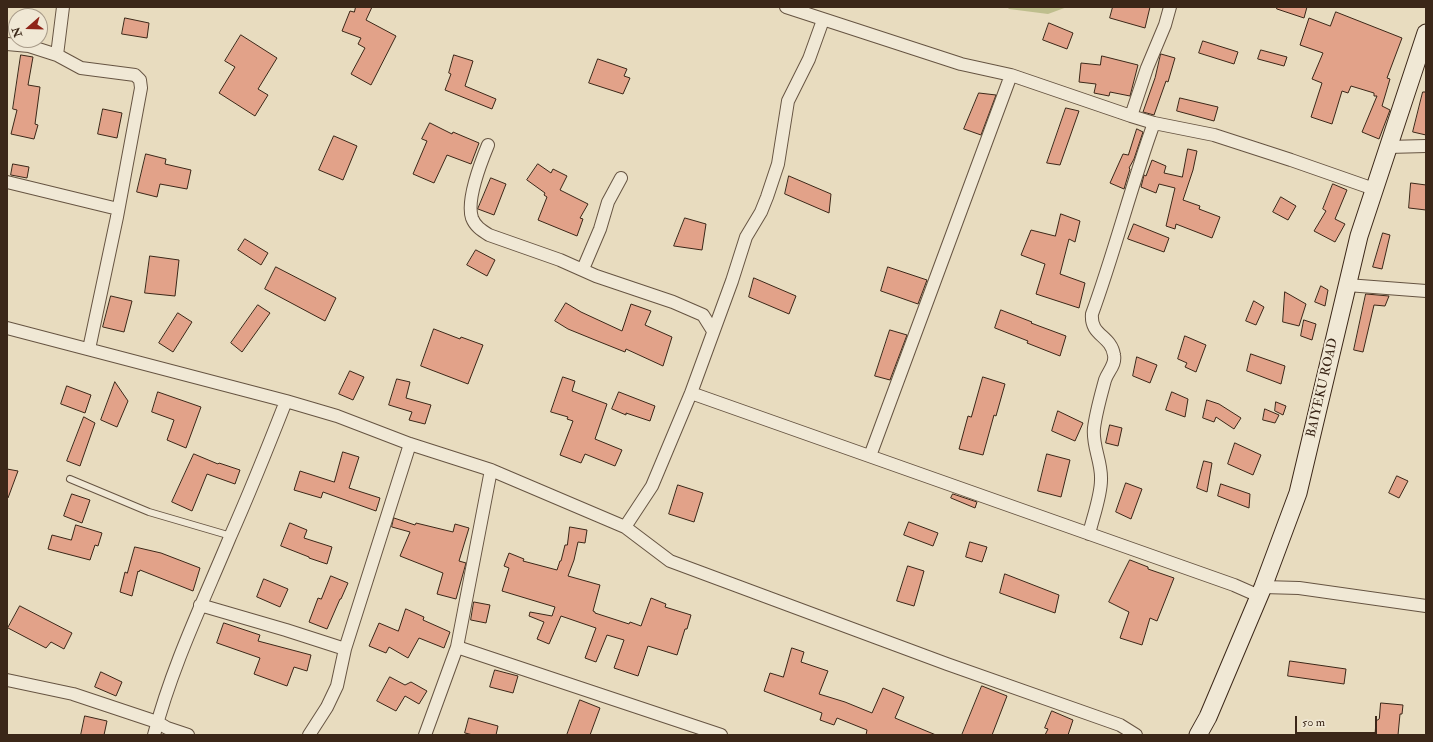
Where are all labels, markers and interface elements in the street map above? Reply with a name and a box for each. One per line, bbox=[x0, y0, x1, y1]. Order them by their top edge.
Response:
north arrow bbox=[8, 8, 48, 48]
text: N bbox=[9, 25, 25, 39]
street label: BAIYEKU ROAD bbox=[1304, 337, 1342, 439]
scale bar bbox=[1297, 708, 1379, 734]
text: 50 m bbox=[1302, 715, 1325, 730]

